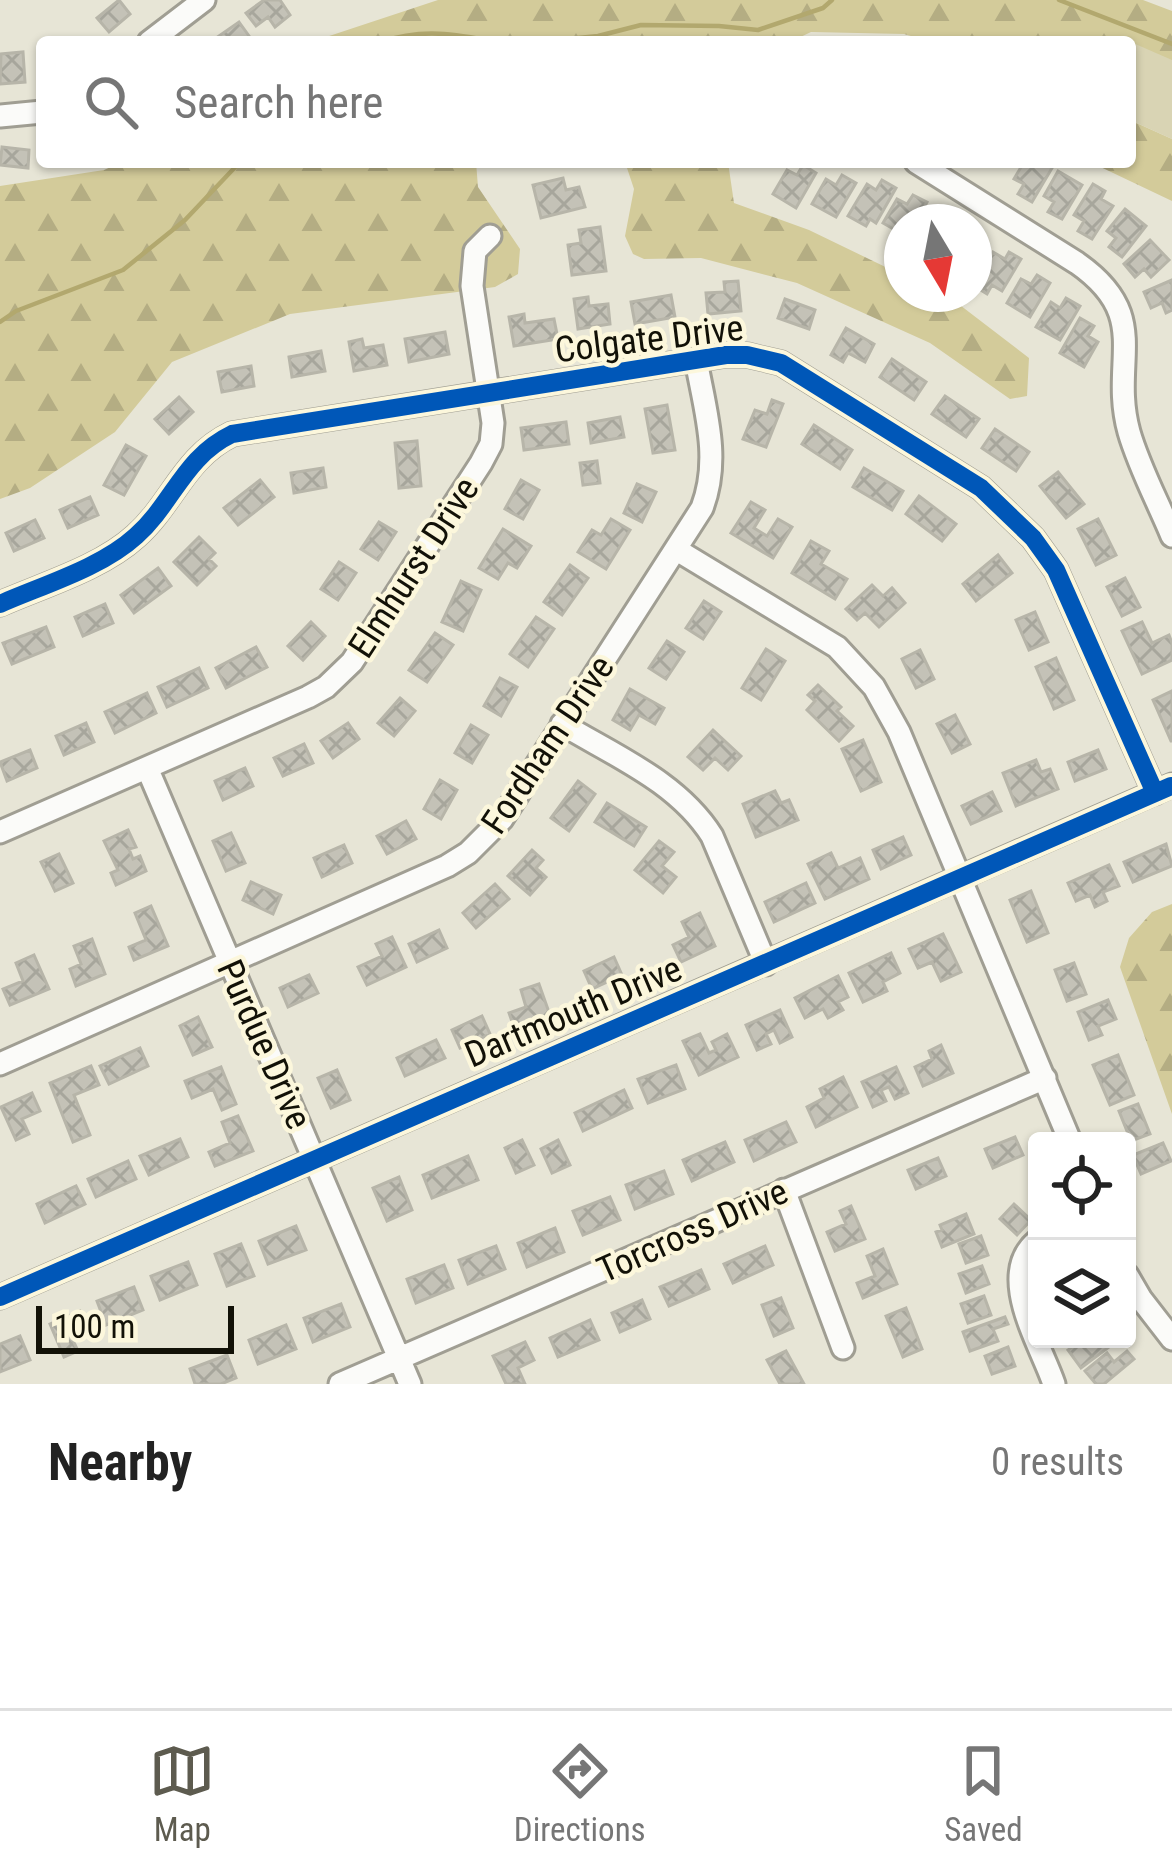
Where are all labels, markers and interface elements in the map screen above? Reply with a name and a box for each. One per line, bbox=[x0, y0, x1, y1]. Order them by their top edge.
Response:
search box bbox=[36, 36, 1136, 168]
icon: search bbox=[78, 69, 144, 135]
text: Search here bbox=[174, 76, 383, 129]
north arrow bbox=[884, 204, 992, 312]
street label: Colgate Drive bbox=[553, 307, 746, 371]
street label: Elmhurst Drive bbox=[340, 470, 488, 665]
street label: Fordham Drive bbox=[473, 648, 623, 841]
street label: Dartmouth Drive bbox=[459, 947, 688, 1076]
street label: Purdue Drive bbox=[208, 954, 320, 1135]
map controls bbox=[1028, 1132, 1136, 1348]
button: locate bbox=[1028, 1132, 1136, 1240]
street label: Torcross Drive bbox=[591, 1170, 794, 1292]
button: layers bbox=[1028, 1240, 1136, 1348]
scale bar bbox=[36, 1300, 234, 1353]
text: 100 m bbox=[54, 1307, 135, 1346]
text: Nearby bbox=[48, 1433, 192, 1492]
text: 0 results bbox=[991, 1439, 1124, 1485]
tab: Map bbox=[149, 1738, 215, 1849]
tab: Directions bbox=[514, 1738, 646, 1849]
tab: Saved bbox=[944, 1738, 1023, 1849]

